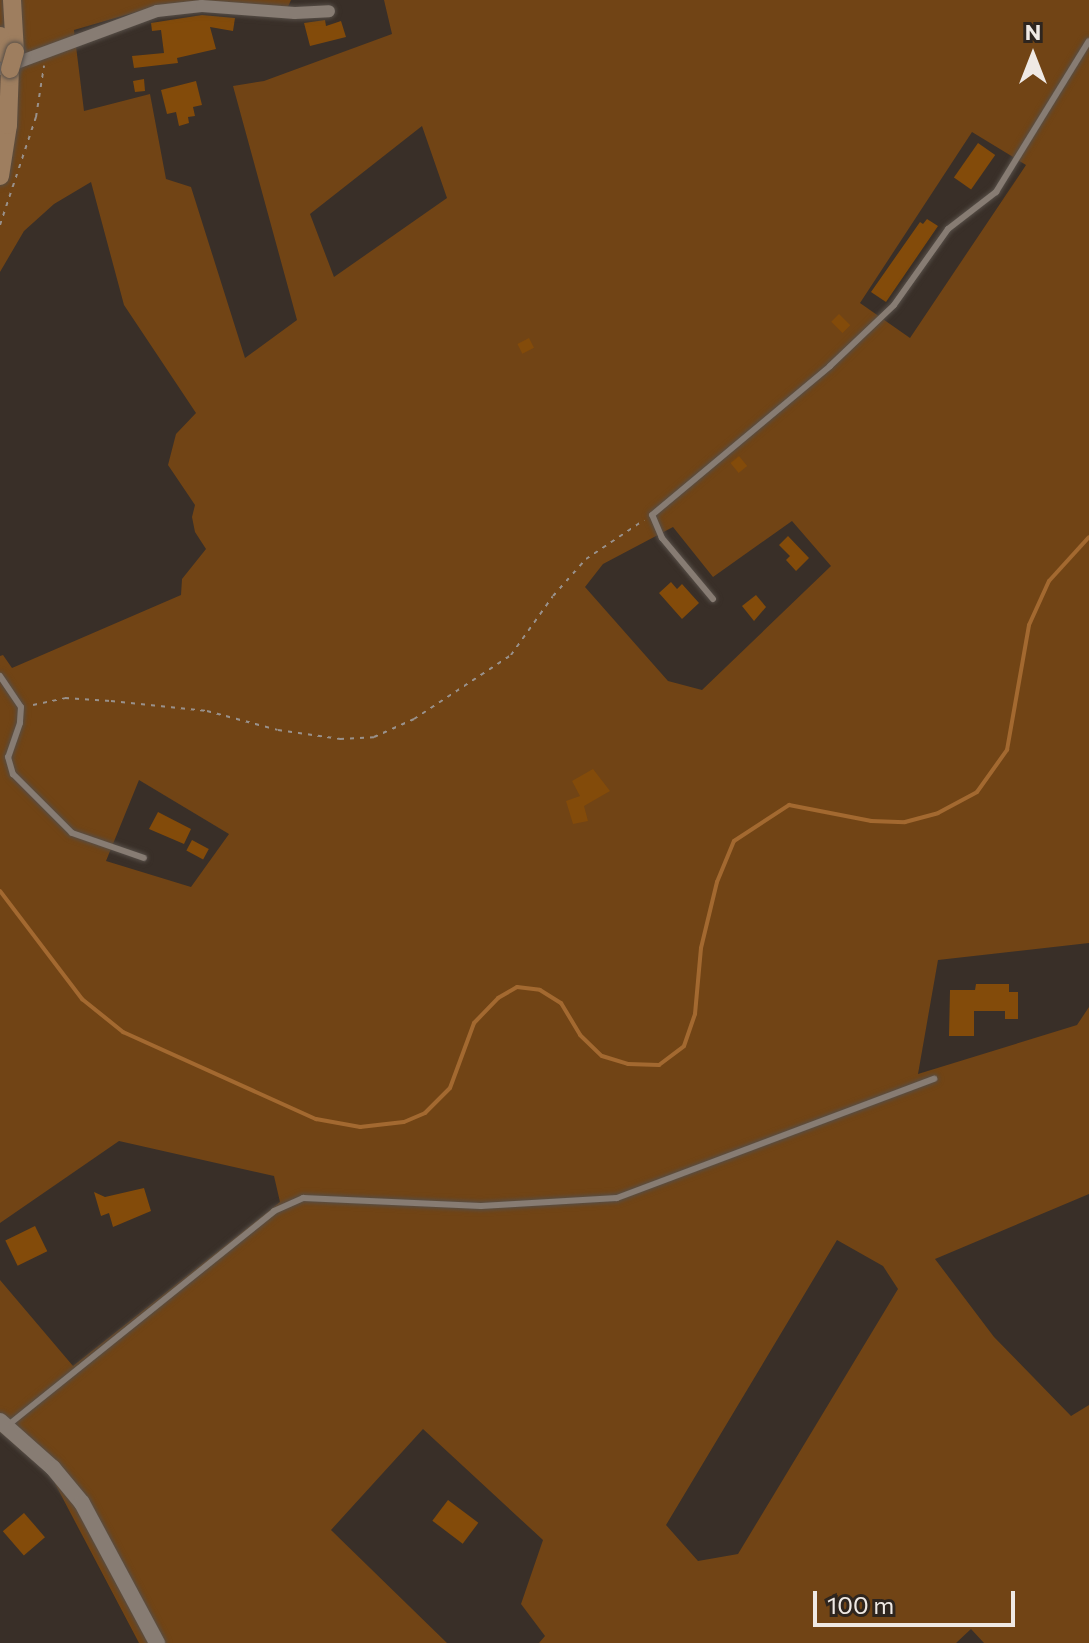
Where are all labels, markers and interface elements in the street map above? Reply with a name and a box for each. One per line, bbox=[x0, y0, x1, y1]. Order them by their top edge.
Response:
north arrow bbox=[993, 16, 1073, 96]
text: N bbox=[1025, 18, 1041, 45]
scale bar bbox=[817, 1575, 1019, 1625]
text: 100 m bbox=[827, 1590, 894, 1619]

